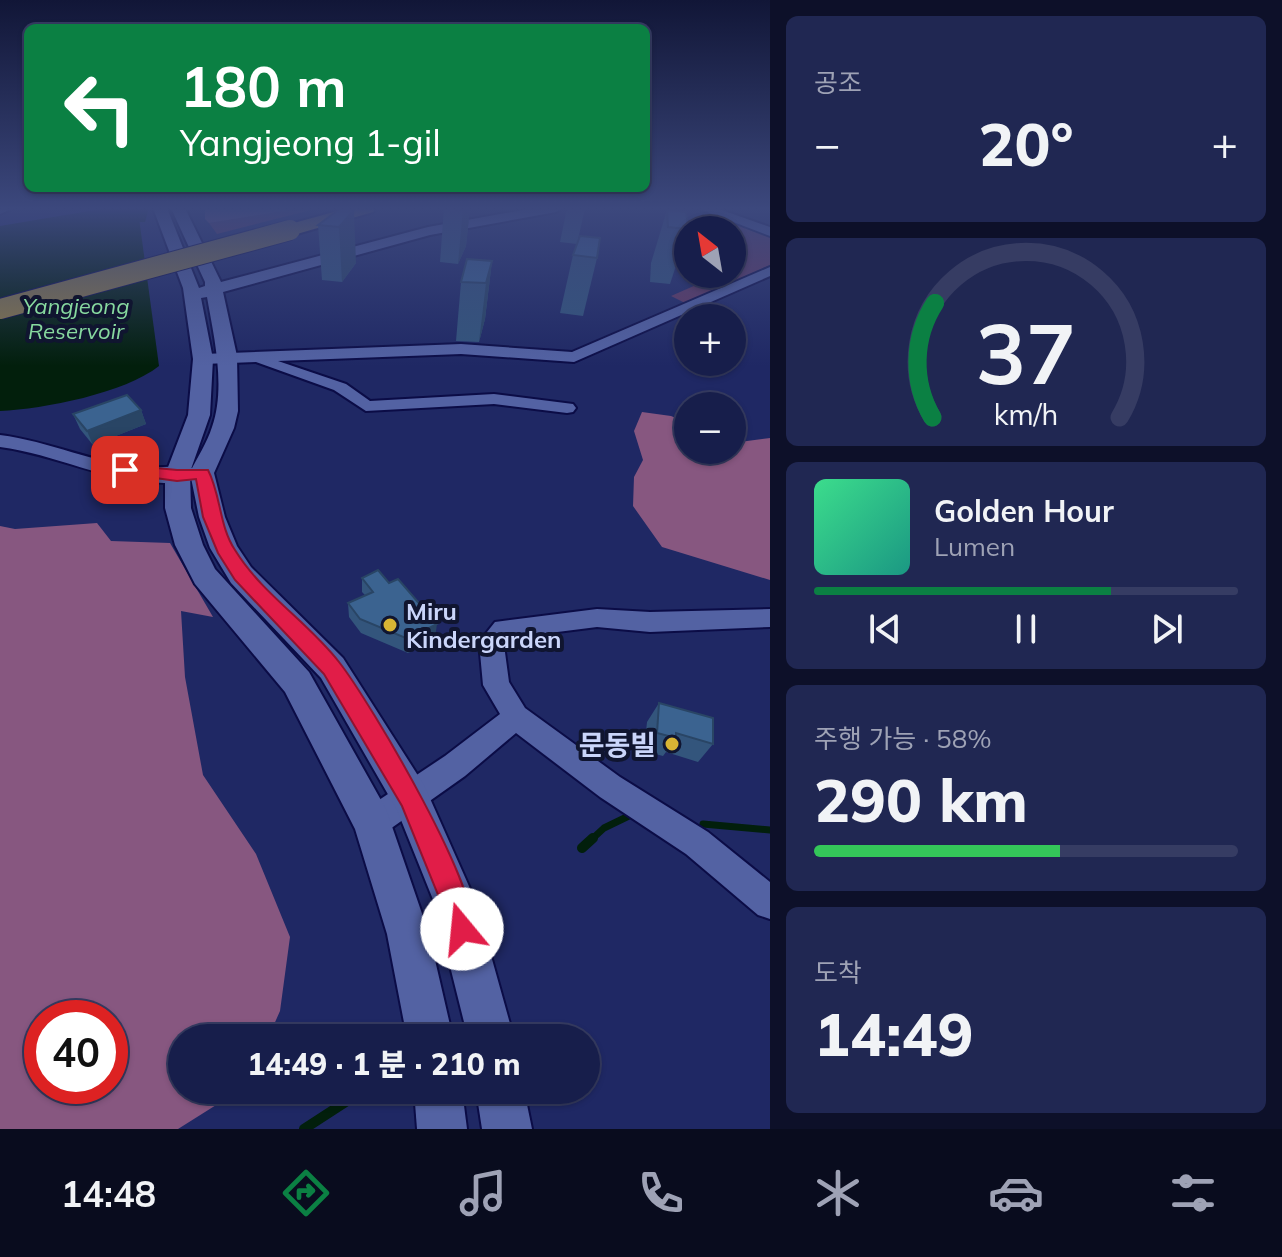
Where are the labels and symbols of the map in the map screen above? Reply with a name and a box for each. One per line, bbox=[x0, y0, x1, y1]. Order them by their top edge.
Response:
north arrow bbox=[674, 216, 746, 288]
water label: Yangjeong Reservoir bbox=[23, 292, 129, 345]
pin bbox=[91, 436, 159, 504]
place label: Miru Kindergarden bbox=[406, 596, 562, 654]
marker: Miru Kindergarden bbox=[381, 616, 399, 634]
place label: 문동빌 bbox=[579, 727, 656, 762]
marker: 문동빌 bbox=[663, 735, 681, 753]
position arrow bbox=[420, 887, 504, 971]
speed limit sign: 40 bbox=[24, 1000, 128, 1104]

